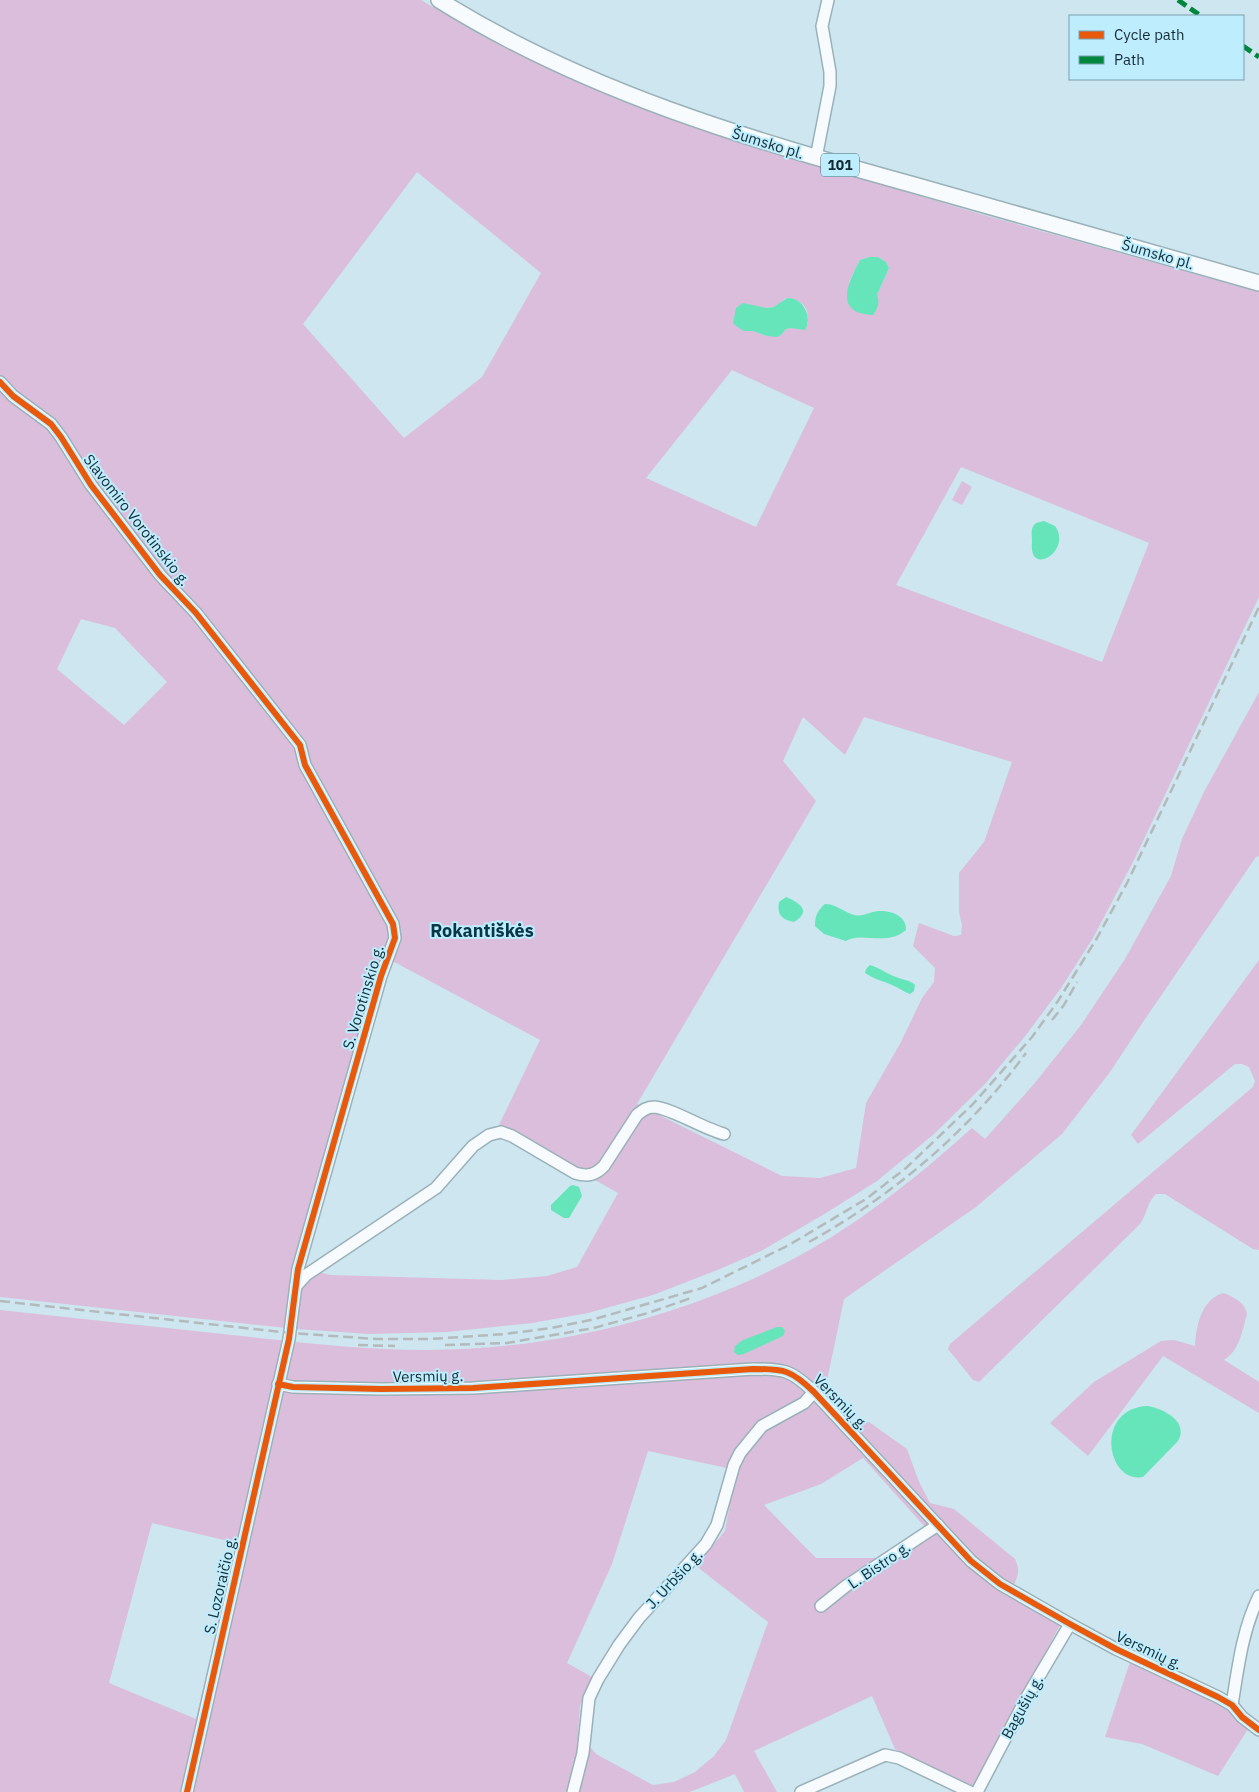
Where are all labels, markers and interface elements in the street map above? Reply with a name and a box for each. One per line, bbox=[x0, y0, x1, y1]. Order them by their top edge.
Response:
legend bbox=[1069, 15, 1244, 80]
text: Cycle path bbox=[1114, 25, 1185, 44]
text: Path bbox=[1114, 50, 1145, 69]
street label: Šumsko pl. bbox=[730, 123, 806, 163]
road number: 101 bbox=[821, 154, 859, 176]
street label: Šumsko pl. bbox=[1120, 235, 1196, 273]
street label: Slavomiro Vorotinskio g. bbox=[80, 450, 194, 590]
district label: Rokantiškės bbox=[430, 919, 534, 942]
street label: S. Vorotinskio g. bbox=[338, 943, 388, 1051]
street label: Versmių g. bbox=[392, 1366, 464, 1386]
street label: Versmių g. bbox=[810, 1370, 872, 1434]
street label: S. Lozoraičio g. bbox=[200, 1534, 240, 1636]
street label: L. Bistro g. bbox=[844, 1537, 914, 1593]
street label: J. Urbšio g. bbox=[642, 1545, 706, 1613]
street label: Versmių g. bbox=[1113, 1626, 1185, 1674]
street label: Bagušių g. bbox=[997, 1672, 1047, 1742]

